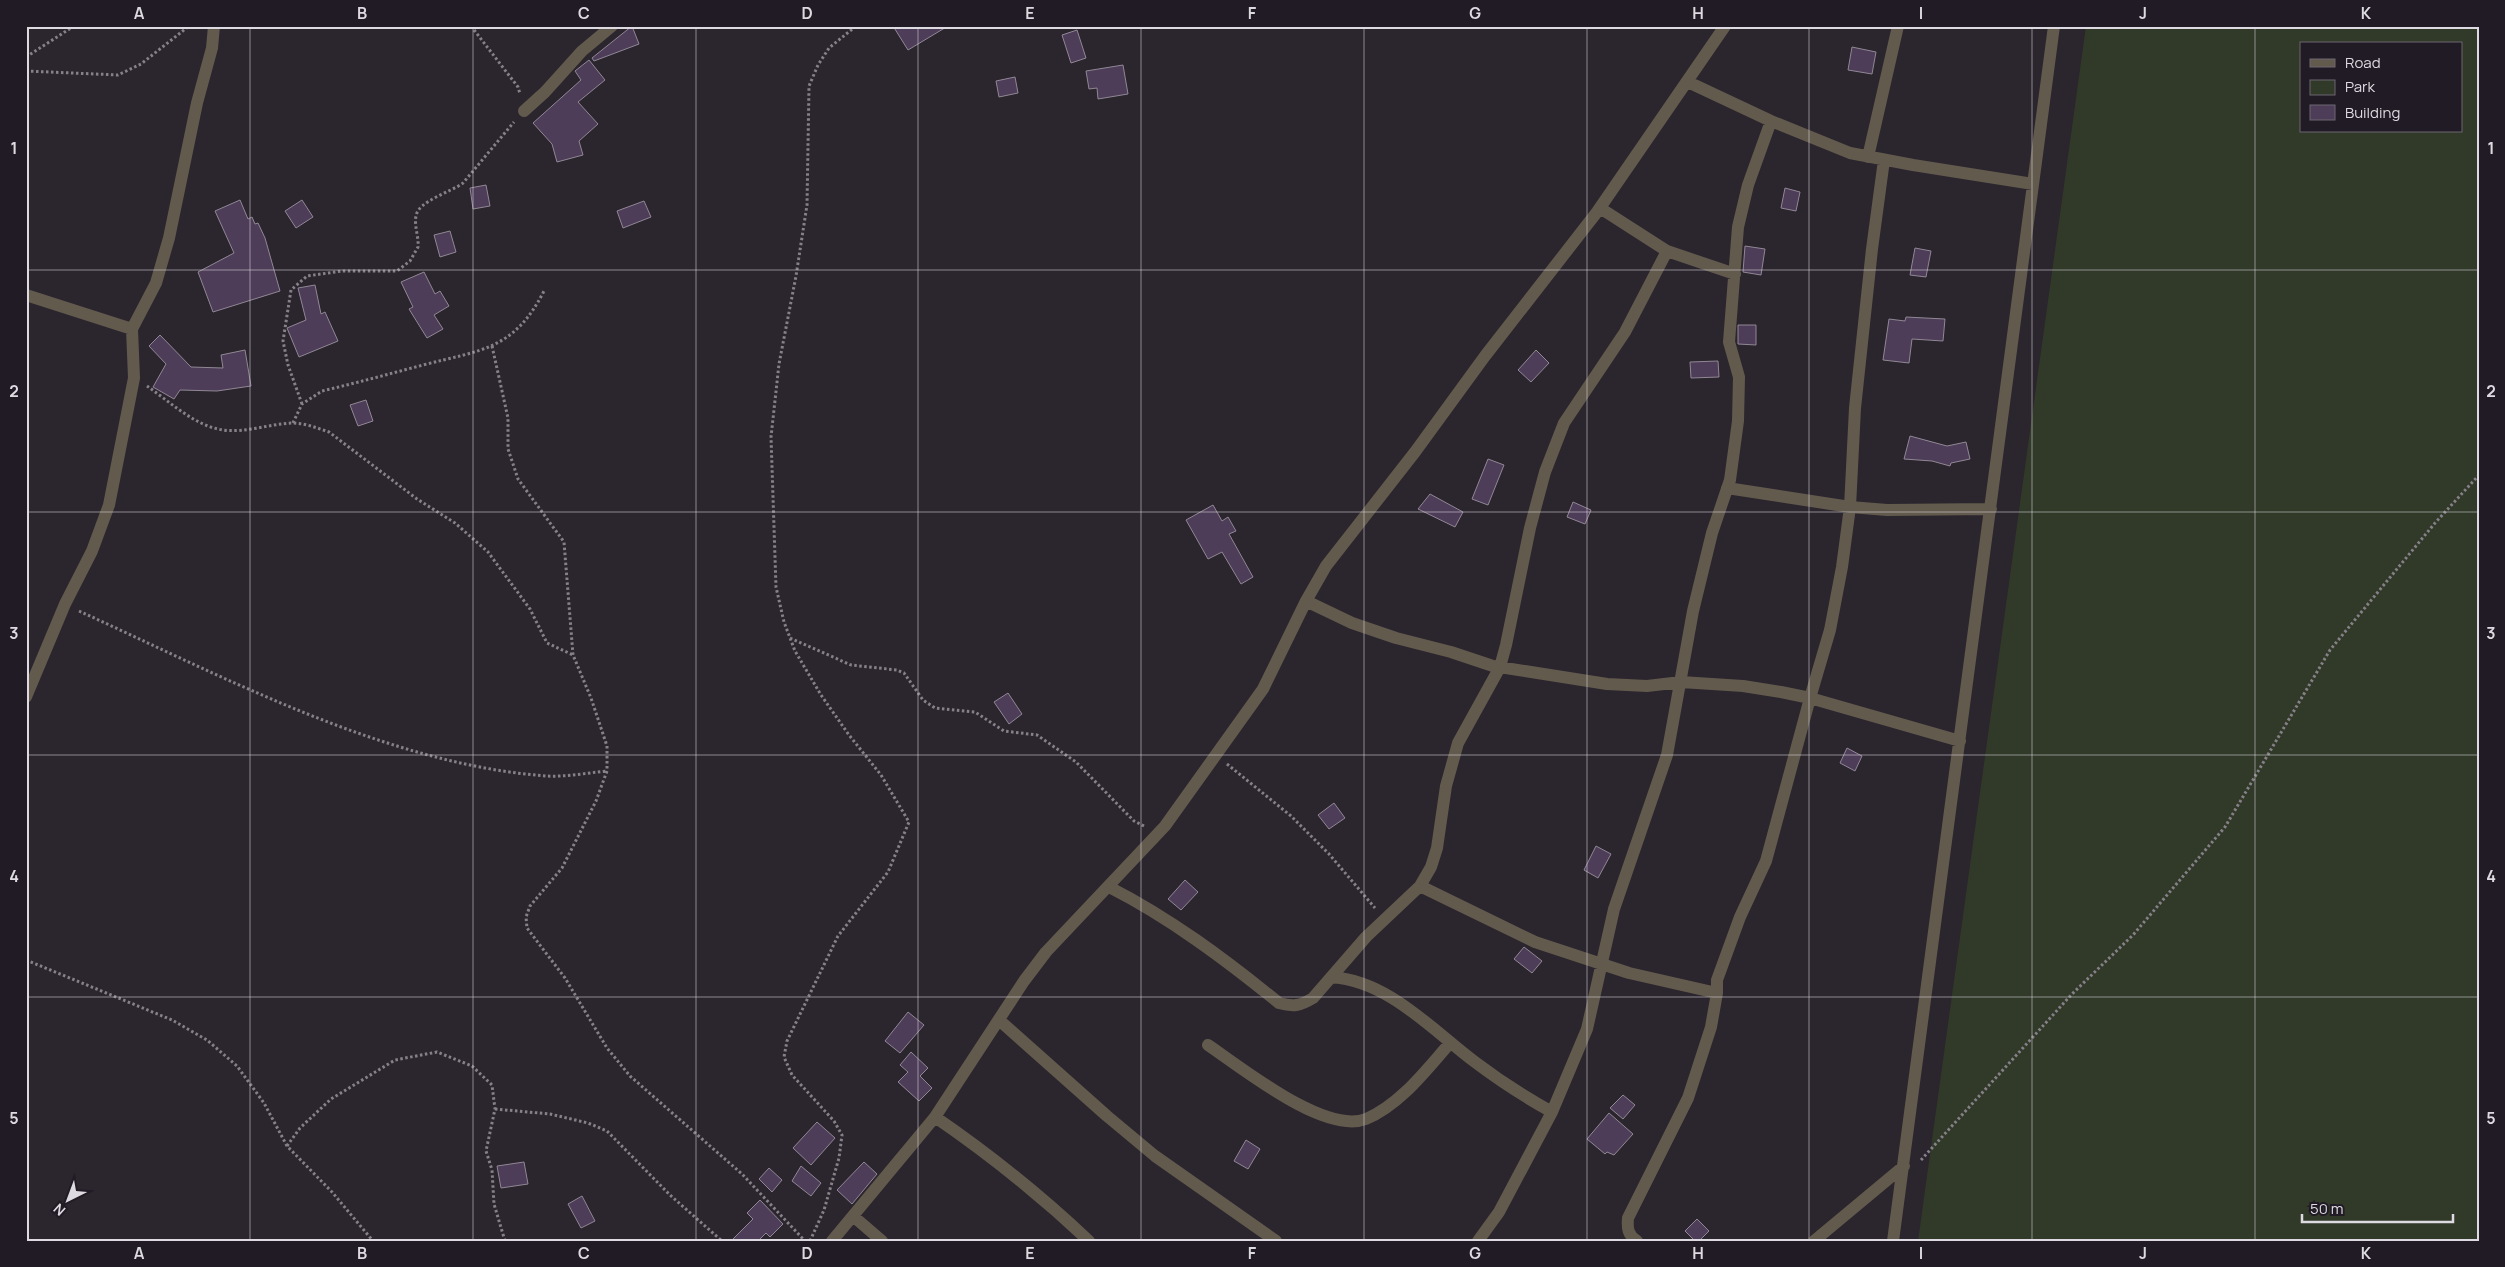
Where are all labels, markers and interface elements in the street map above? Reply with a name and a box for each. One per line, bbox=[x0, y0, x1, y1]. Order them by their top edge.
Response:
text: A bbox=[134, 2, 145, 24]
text: B bbox=[357, 2, 367, 24]
text: C bbox=[578, 2, 590, 24]
text: D bbox=[801, 2, 813, 24]
text: E bbox=[1025, 2, 1035, 24]
text: F bbox=[1248, 2, 1257, 24]
text: G bbox=[1469, 2, 1481, 24]
text: H bbox=[1692, 2, 1704, 24]
text: I bbox=[1919, 2, 1923, 24]
text: J bbox=[2139, 2, 2147, 24]
text: K bbox=[2361, 2, 2372, 24]
legend bbox=[2300, 42, 2462, 132]
text: Road bbox=[2345, 52, 2381, 73]
text: Park bbox=[2345, 76, 2375, 97]
text: Building bbox=[2345, 102, 2400, 123]
text: 1 bbox=[10, 137, 18, 159]
text: 1 bbox=[2487, 137, 2495, 159]
text: 2 bbox=[9, 380, 19, 402]
text: 2 bbox=[2486, 380, 2496, 402]
text: 3 bbox=[9, 622, 19, 644]
text: 3 bbox=[2486, 622, 2496, 644]
text: 4 bbox=[9, 865, 19, 887]
text: 4 bbox=[2486, 865, 2496, 887]
text: 5 bbox=[9, 1107, 19, 1129]
text: 5 bbox=[2486, 1107, 2496, 1129]
north arrow bbox=[42, 1174, 92, 1224]
scale bar bbox=[2302, 1192, 2454, 1224]
text: 50 m bbox=[2310, 1198, 2344, 1219]
text: N bbox=[49, 1200, 69, 1220]
text: A bbox=[134, 1242, 145, 1264]
text: B bbox=[357, 1242, 367, 1264]
text: C bbox=[578, 1242, 590, 1264]
text: D bbox=[801, 1242, 813, 1264]
text: E bbox=[1025, 1242, 1035, 1264]
text: F bbox=[1248, 1242, 1257, 1264]
text: G bbox=[1469, 1242, 1481, 1264]
text: H bbox=[1692, 1242, 1704, 1264]
text: I bbox=[1919, 1242, 1923, 1264]
text: J bbox=[2139, 1242, 2147, 1264]
text: K bbox=[2361, 1242, 2372, 1264]

